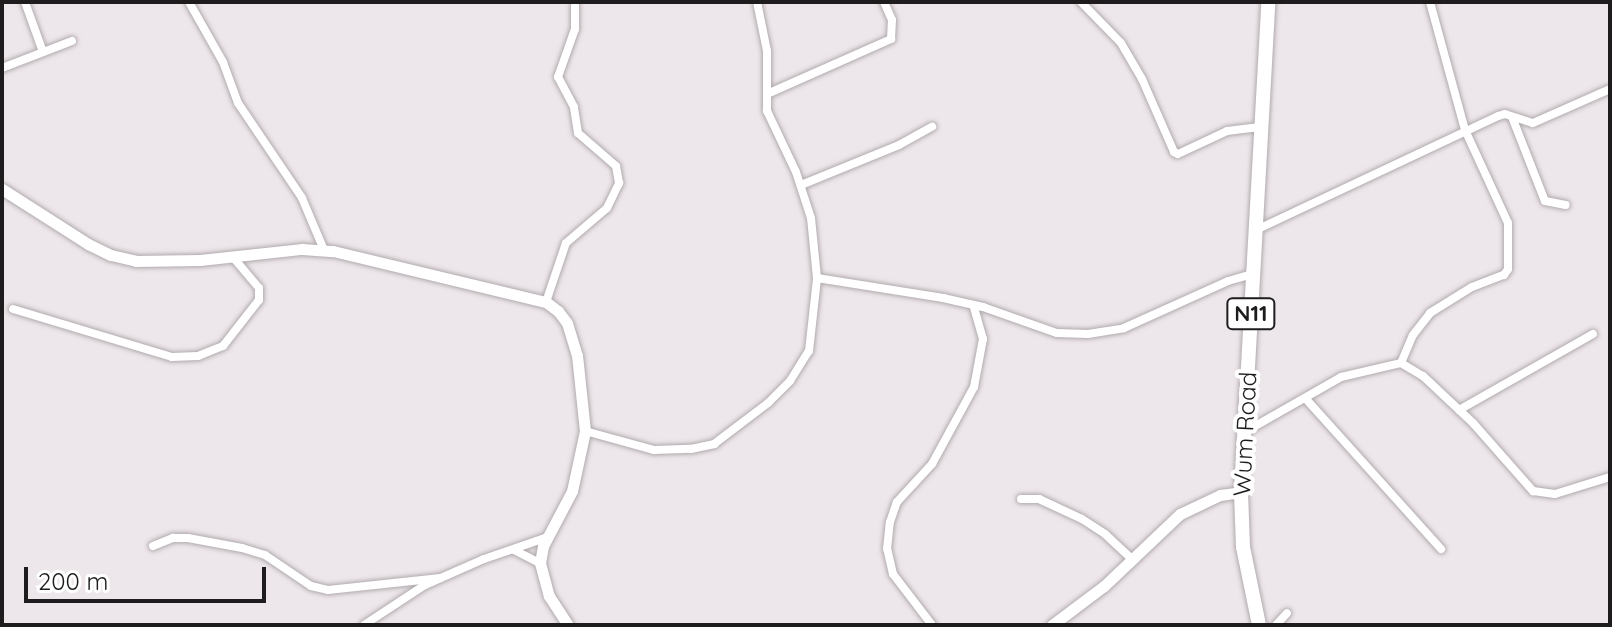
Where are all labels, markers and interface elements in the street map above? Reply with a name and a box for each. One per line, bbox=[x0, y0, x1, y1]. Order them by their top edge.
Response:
road number: N11 bbox=[1225, 296, 1277, 332]
street label: Wum Road bbox=[1227, 371, 1263, 497]
scale bar bbox=[28, 551, 270, 601]
text: 200 m bbox=[38, 566, 108, 596]

